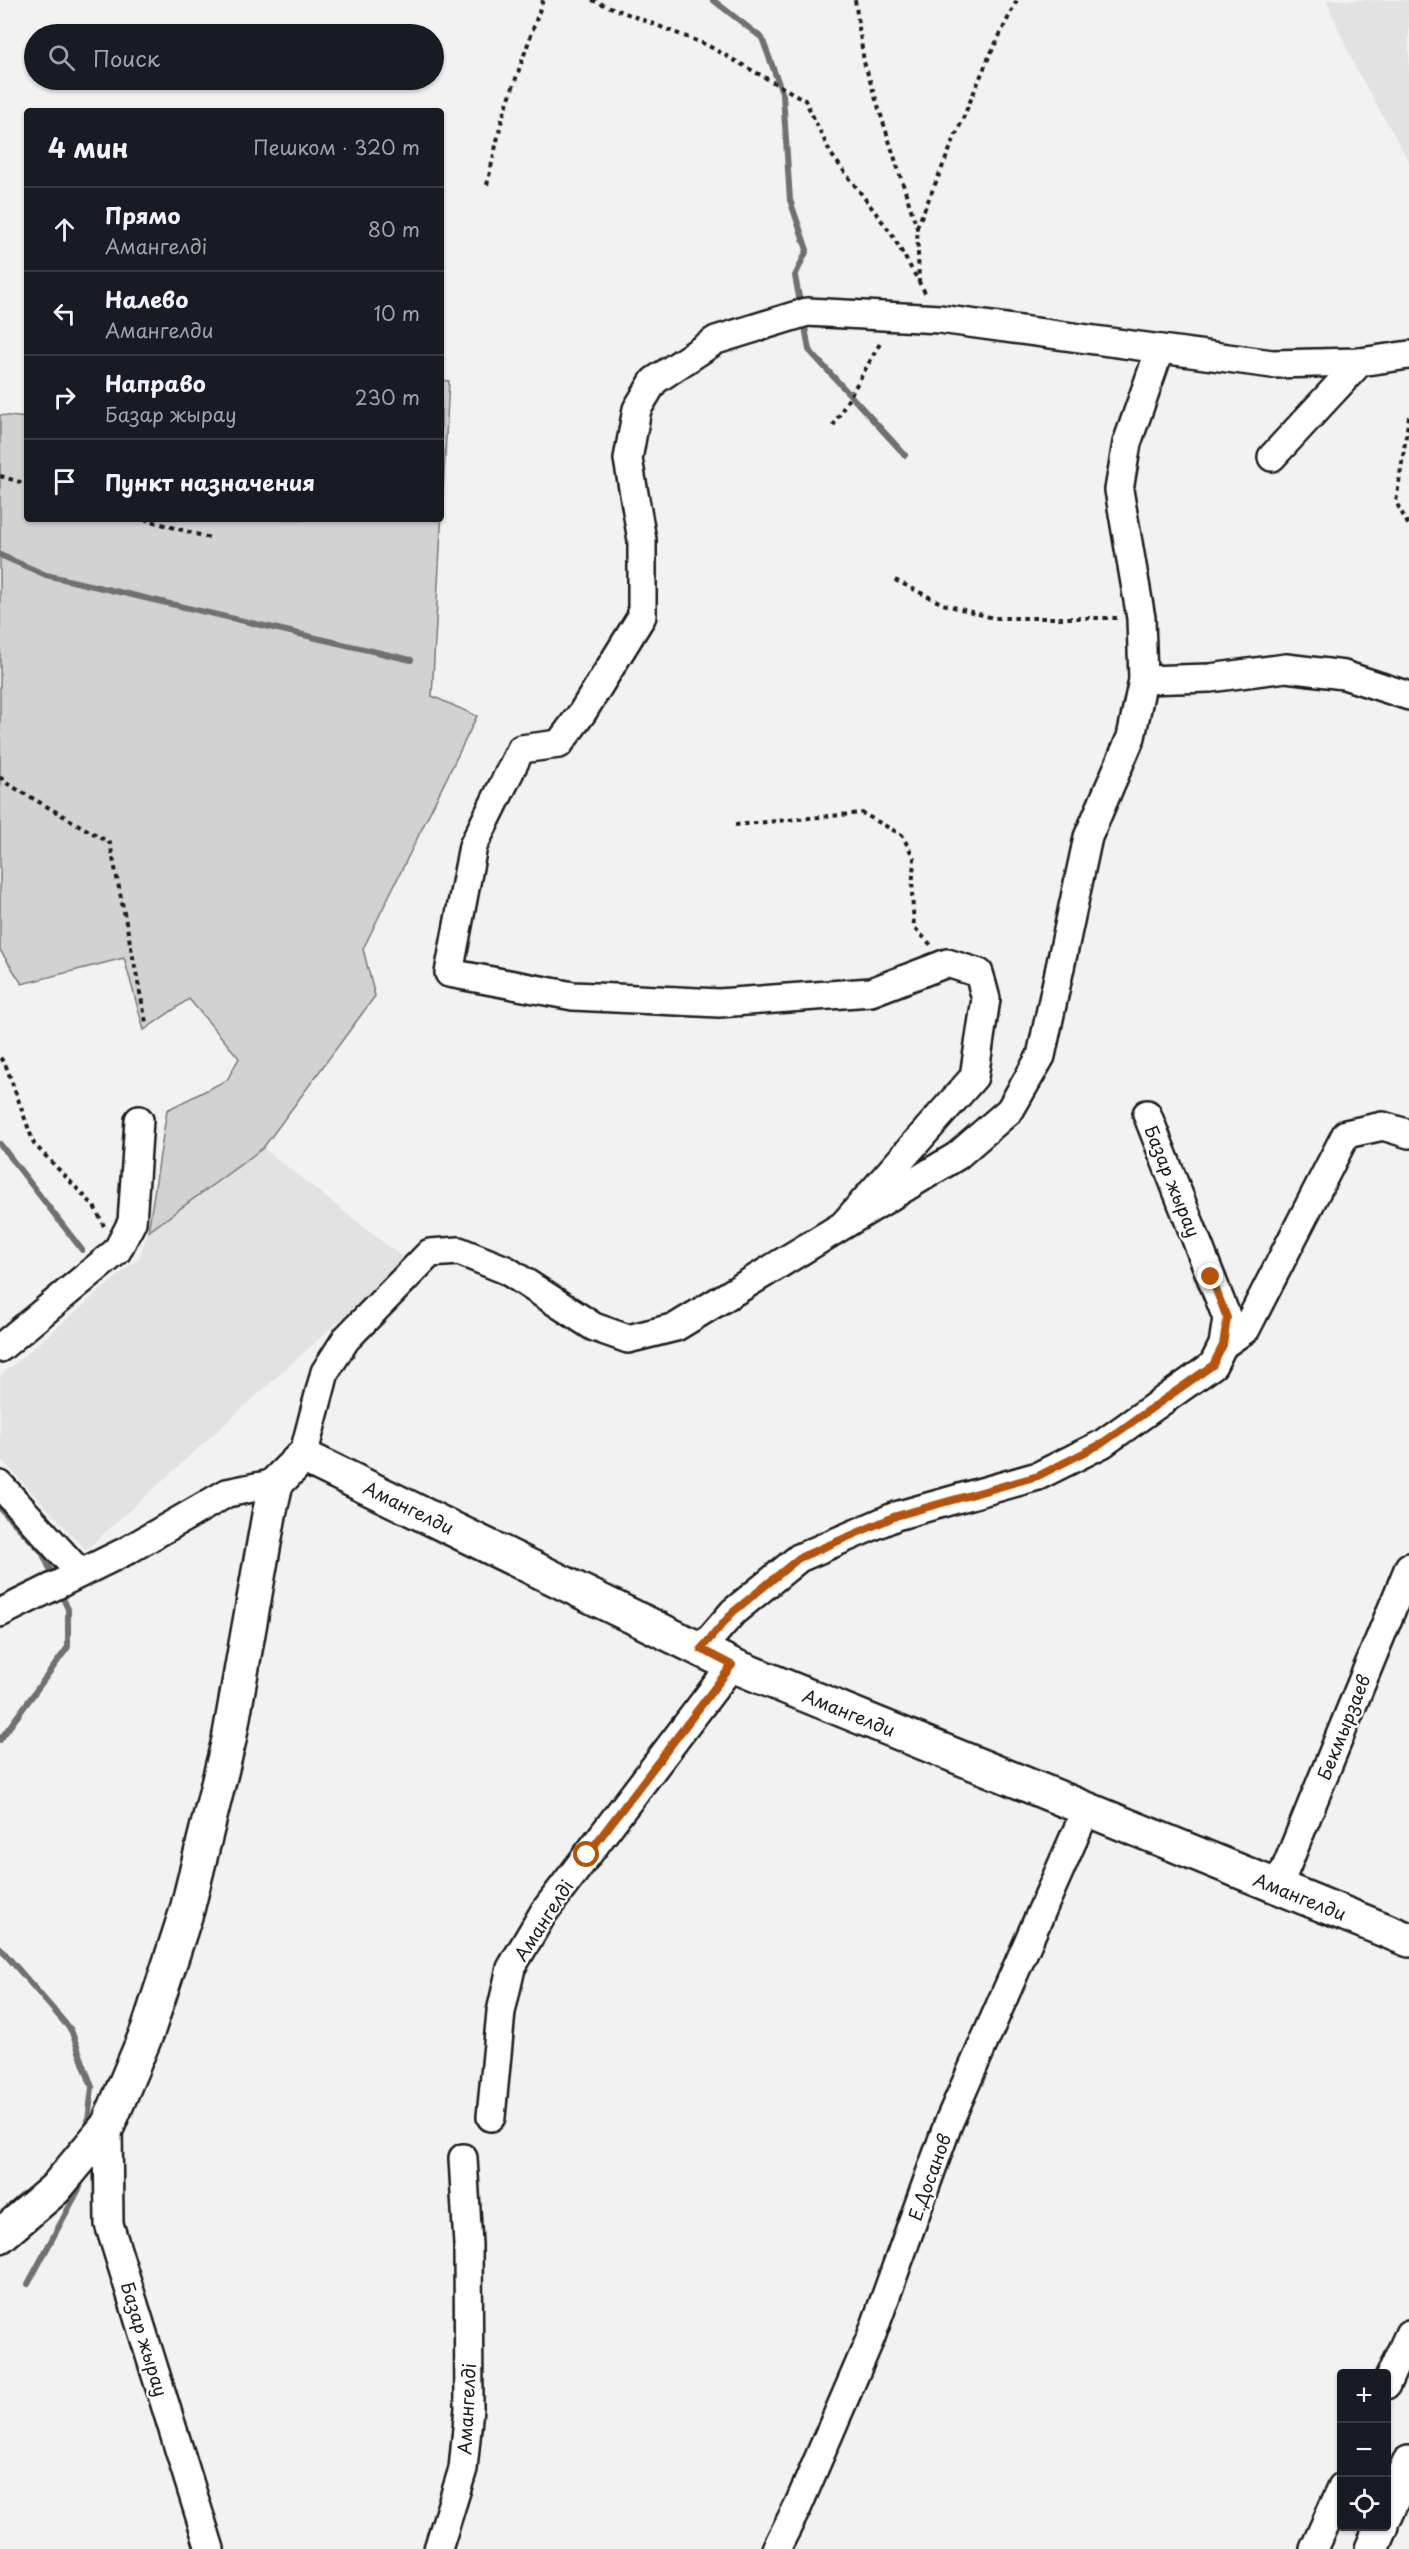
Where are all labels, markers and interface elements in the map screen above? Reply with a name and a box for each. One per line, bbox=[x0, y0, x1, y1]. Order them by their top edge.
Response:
search box bbox=[24, 24, 444, 90]
icon: search bbox=[45, 41, 78, 74]
text: Поиск bbox=[93, 41, 160, 74]
text: 4 мин bbox=[48, 128, 129, 167]
text: Пешком · 320 m bbox=[253, 132, 420, 162]
text: Прямо bbox=[105, 198, 180, 231]
icon: ahead bbox=[48, 213, 81, 246]
text: 80 m bbox=[368, 214, 420, 244]
text: Амангелді bbox=[105, 231, 207, 261]
text: Налево bbox=[105, 282, 188, 315]
icon: left bbox=[48, 297, 81, 330]
text: 10 m bbox=[373, 298, 420, 328]
text: Амангелди bbox=[105, 315, 214, 345]
text: Направо bbox=[105, 366, 206, 399]
icon: right bbox=[48, 381, 81, 414]
text: 230 m bbox=[355, 382, 420, 412]
text: Базар жырау bbox=[105, 399, 236, 429]
icon: arrive bbox=[48, 465, 81, 498]
text: Пункт назначения bbox=[105, 465, 315, 498]
street label: Базар жырау bbox=[1138, 1121, 1208, 1241]
route end bbox=[1197, 1263, 1223, 1289]
street label: Амангелди bbox=[359, 1473, 459, 1541]
street label: Бекмырзаев bbox=[1310, 1670, 1376, 1784]
street label: Амангелди bbox=[799, 1681, 899, 1743]
route start bbox=[573, 1841, 599, 1867]
street label: Амангелди bbox=[1250, 1865, 1350, 1927]
street label: Амангелді bbox=[507, 1874, 579, 1966]
street label: Е.Досанов bbox=[901, 2130, 957, 2224]
street label: Базар жырау bbox=[115, 2278, 175, 2400]
street label: Амангелді bbox=[450, 2362, 482, 2456]
map controls bbox=[1337, 2369, 1391, 2531]
button: + bbox=[1337, 2369, 1391, 2423]
button: − bbox=[1337, 2423, 1391, 2477]
button: locate bbox=[1337, 2477, 1391, 2531]

